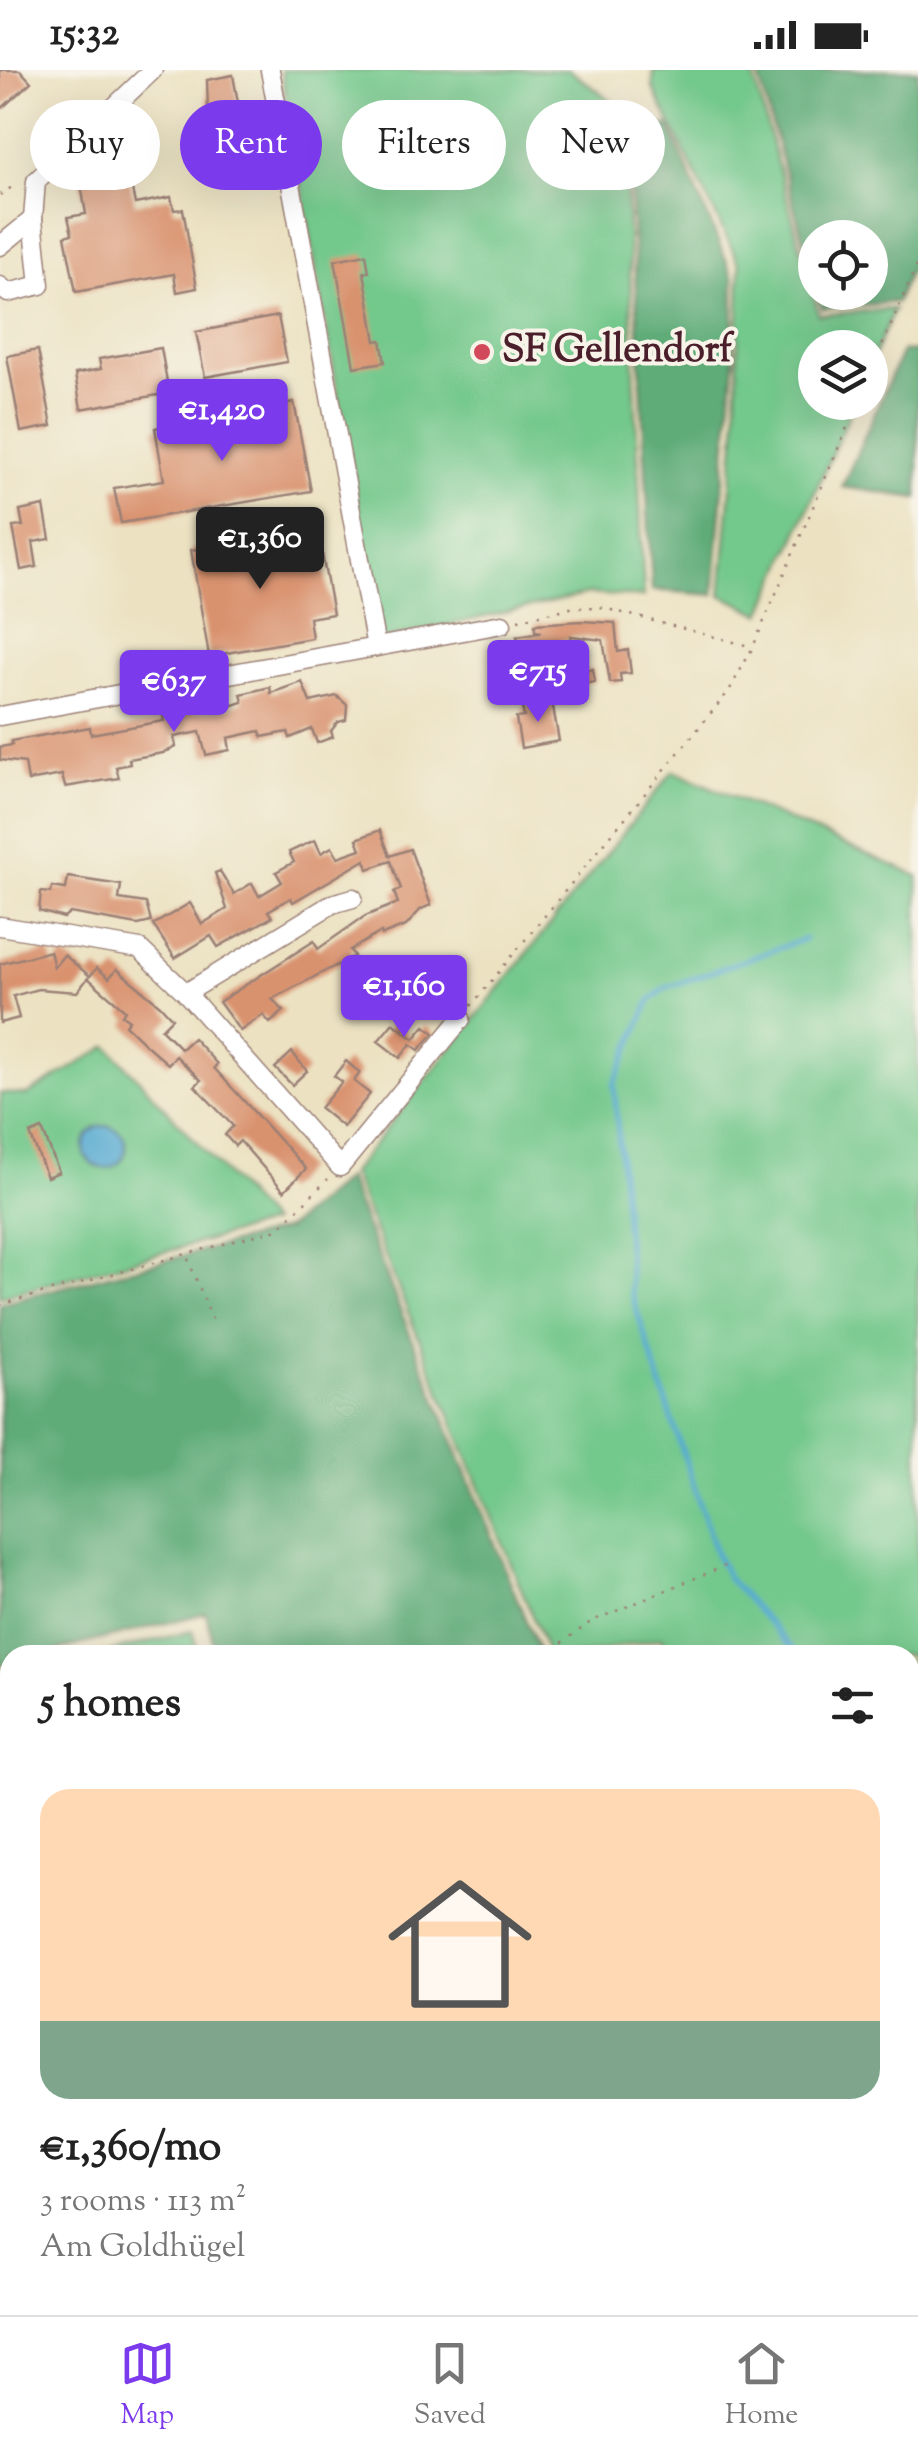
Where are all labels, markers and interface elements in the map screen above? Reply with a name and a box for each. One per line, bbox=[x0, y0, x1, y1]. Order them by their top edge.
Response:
text: 15:32 bbox=[50, 8, 119, 62]
chip: Buy bbox=[30, 100, 160, 190]
chip: Rent bbox=[180, 100, 322, 190]
chip: Filters bbox=[342, 100, 506, 190]
chip: New bbox=[526, 100, 665, 190]
map controls bbox=[798, 220, 888, 420]
button: locate bbox=[798, 220, 888, 310]
place label: SF Gellendorf bbox=[502, 325, 735, 379]
button: layers bbox=[798, 330, 888, 420]
marker: SF Gellendorf bbox=[471, 341, 493, 363]
pin: €1,420 bbox=[141, 379, 303, 464]
text: €1,420 bbox=[179, 388, 265, 434]
pin: €1,360 bbox=[179, 507, 341, 592]
text: €1,360 bbox=[218, 516, 302, 562]
pin: €715 bbox=[479, 640, 597, 725]
text: €715 bbox=[509, 649, 567, 695]
pin: €637 bbox=[115, 650, 233, 735]
text: €637 bbox=[142, 659, 206, 705]
pin: €1,160 bbox=[323, 955, 485, 1040]
text: €1,160 bbox=[363, 964, 445, 1010]
text: 5 homes bbox=[40, 1675, 181, 1735]
icon: filters bbox=[825, 1678, 880, 1733]
icon: home bbox=[370, 1854, 550, 2034]
text: €1,360/mo bbox=[40, 2119, 221, 2179]
text: 3 rooms · 113 m² bbox=[40, 2179, 246, 2225]
text: Am Goldhügel bbox=[40, 2225, 246, 2271]
tab: Map bbox=[120, 2336, 175, 2436]
tab: Saved bbox=[414, 2336, 486, 2436]
tab: Home bbox=[725, 2336, 798, 2436]

